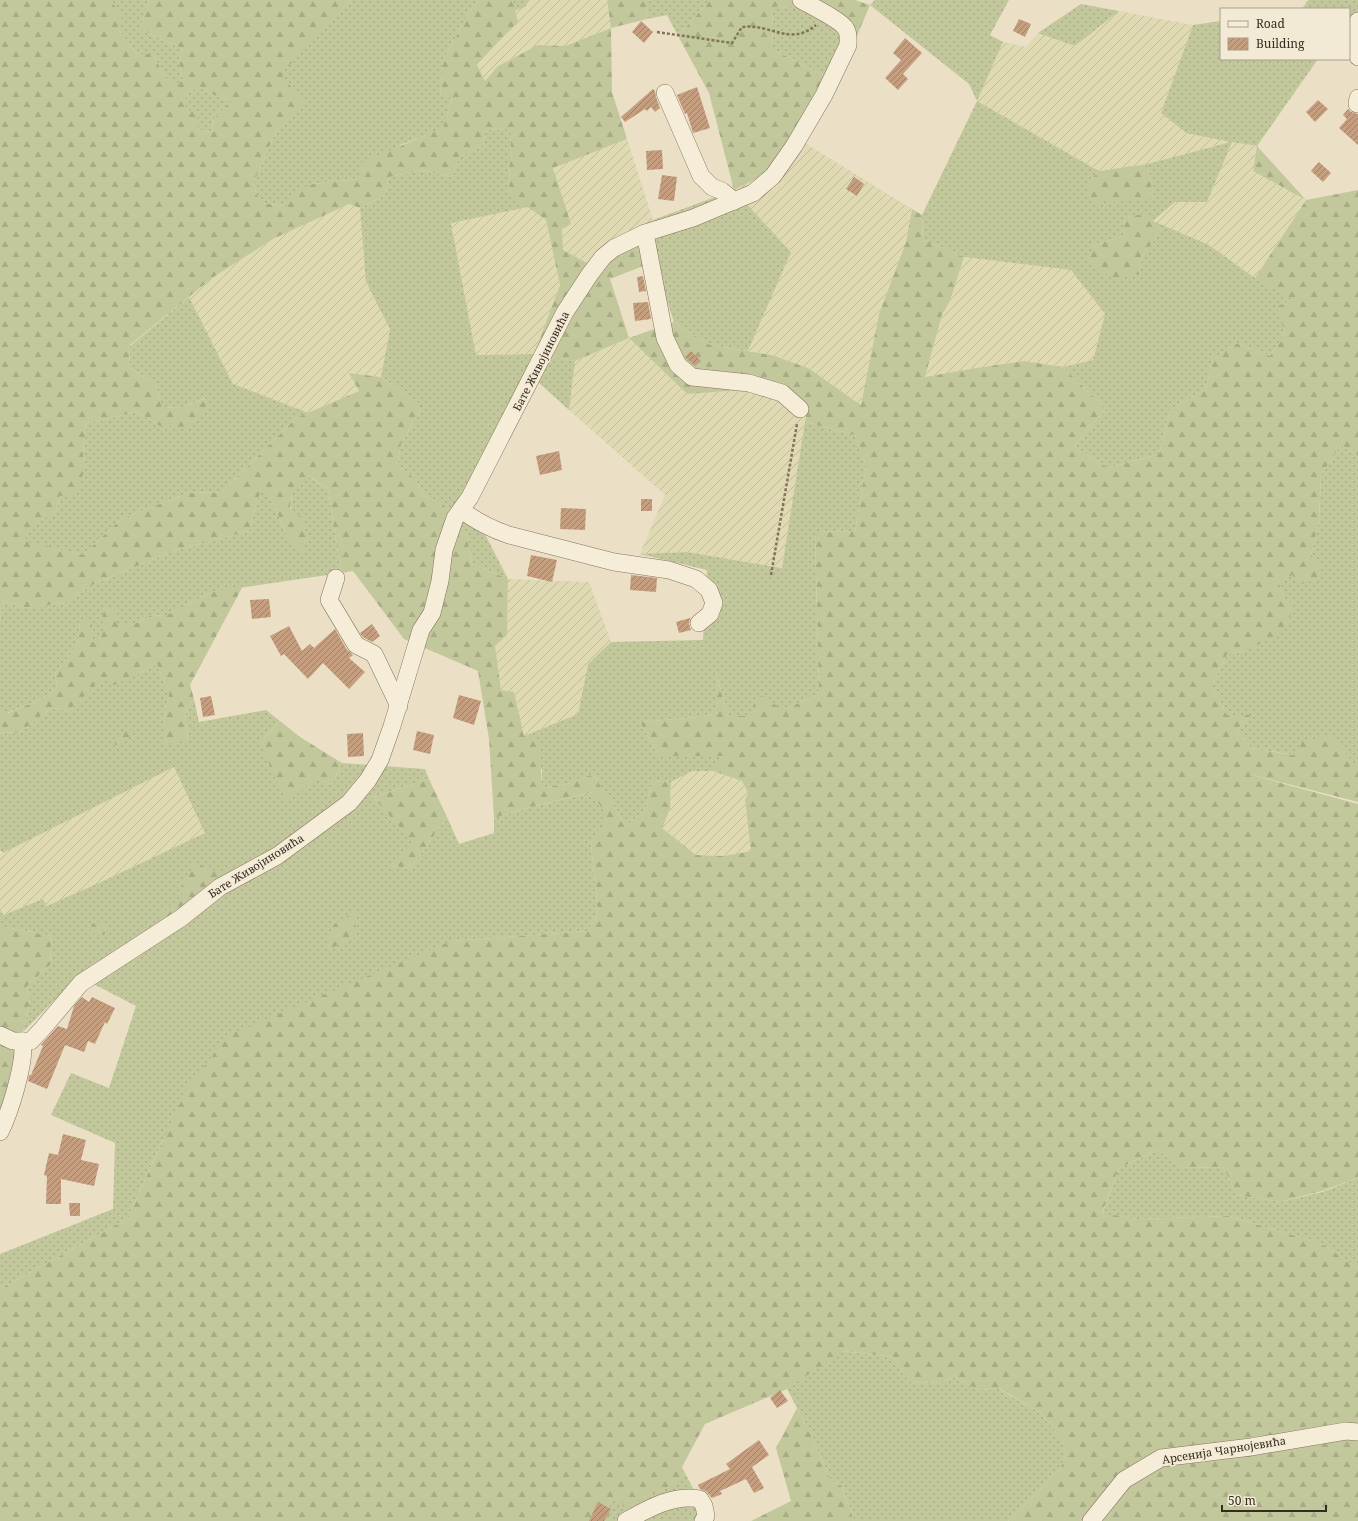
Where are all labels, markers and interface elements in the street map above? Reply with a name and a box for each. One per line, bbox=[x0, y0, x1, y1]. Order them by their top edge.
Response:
legend bbox=[1220, 8, 1350, 60]
text: Road bbox=[1256, 15, 1286, 32]
text: Building bbox=[1256, 35, 1305, 52]
street label: Бате Живојиновића bbox=[509, 308, 572, 413]
street label: Бате Живојиновића bbox=[205, 830, 306, 901]
street label: Арсенија Чарнојевића bbox=[1161, 1432, 1287, 1467]
scale bar bbox=[1222, 1487, 1326, 1513]
text: 50 m bbox=[1228, 1492, 1256, 1509]

